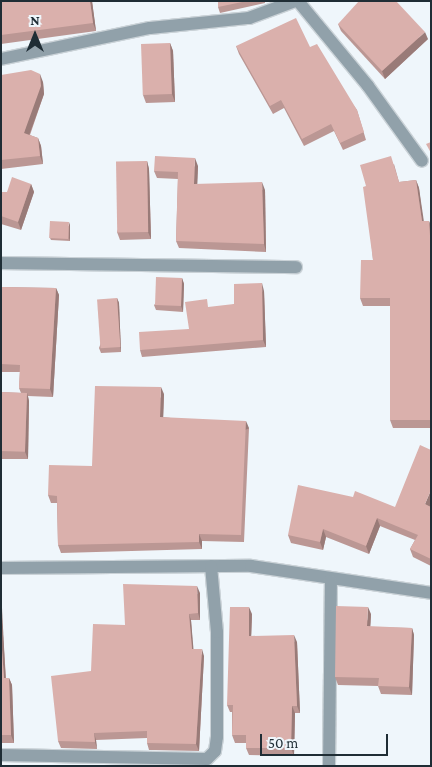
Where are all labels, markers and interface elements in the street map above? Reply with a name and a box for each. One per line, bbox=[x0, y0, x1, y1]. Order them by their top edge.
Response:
north arrow bbox=[10, 10, 60, 60]
text: N bbox=[30, 12, 40, 28]
scale bar bbox=[262, 724, 390, 756]
text: 50 m bbox=[268, 735, 298, 751]

